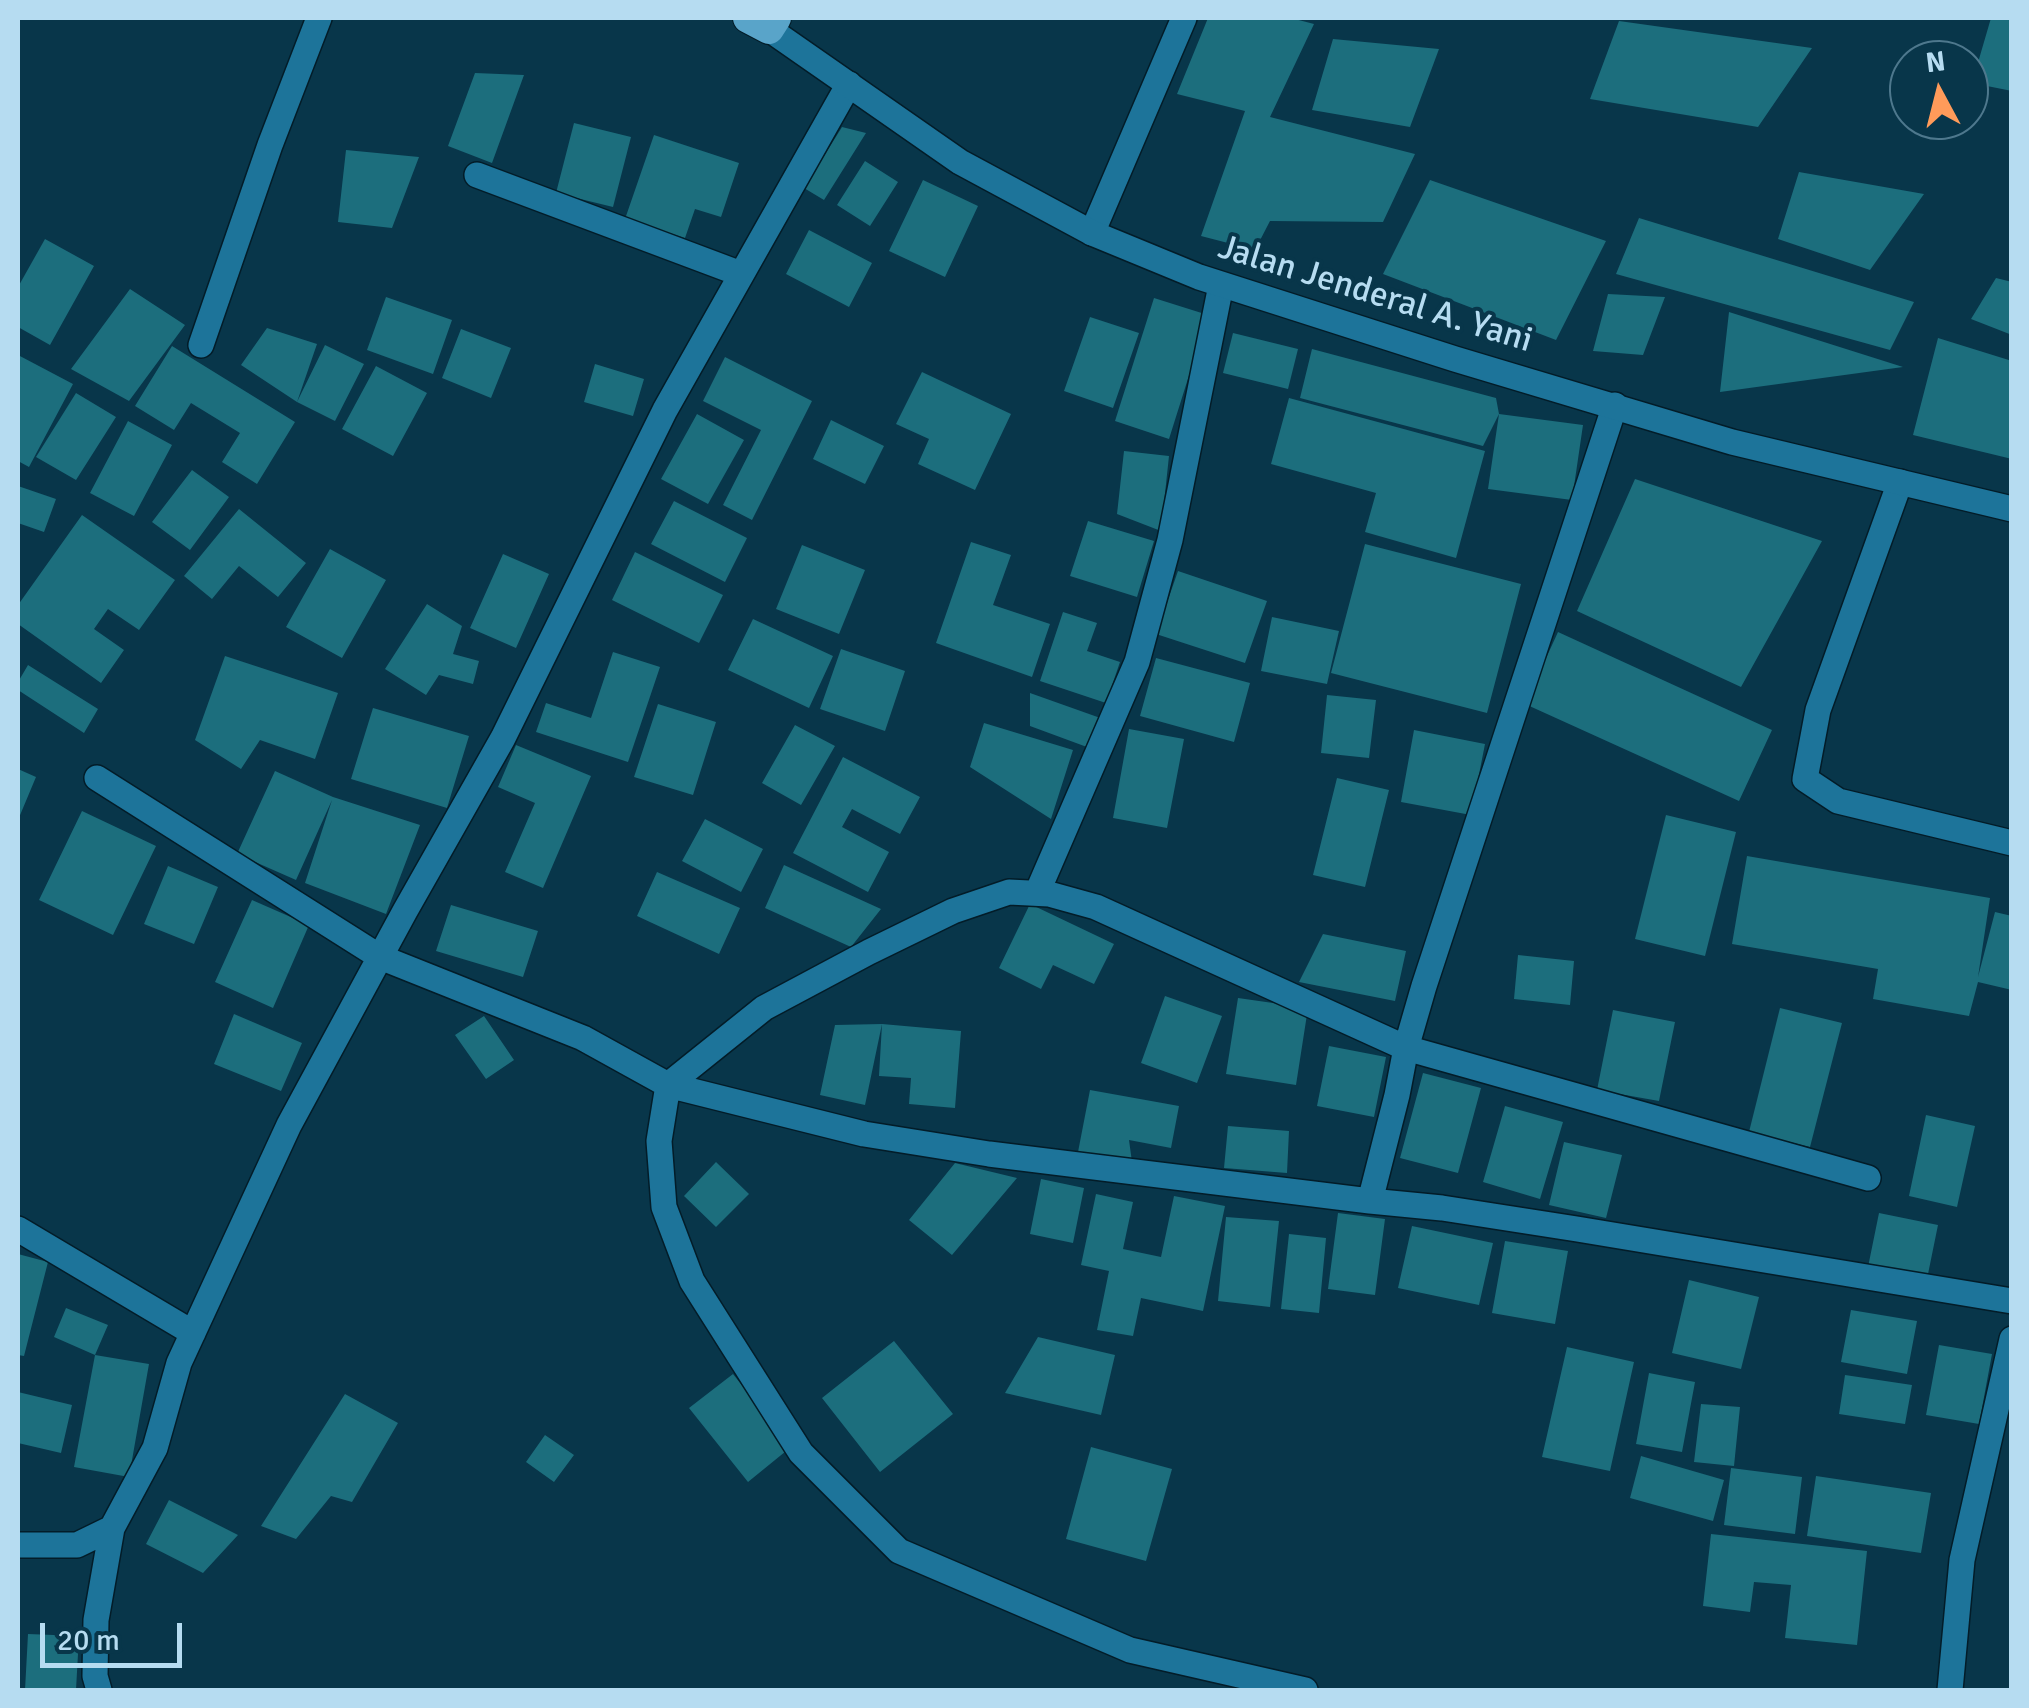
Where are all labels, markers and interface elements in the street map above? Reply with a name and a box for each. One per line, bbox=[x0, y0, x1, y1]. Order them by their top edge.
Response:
north arrow bbox=[1889, 40, 1989, 140]
text: N bbox=[1924, 44, 1947, 80]
street label: Jalan Jenderal A. Yani bbox=[1213, 227, 1537, 363]
scale bar bbox=[45, 1603, 188, 1665]
text: 20 m bbox=[57, 1622, 120, 1659]

